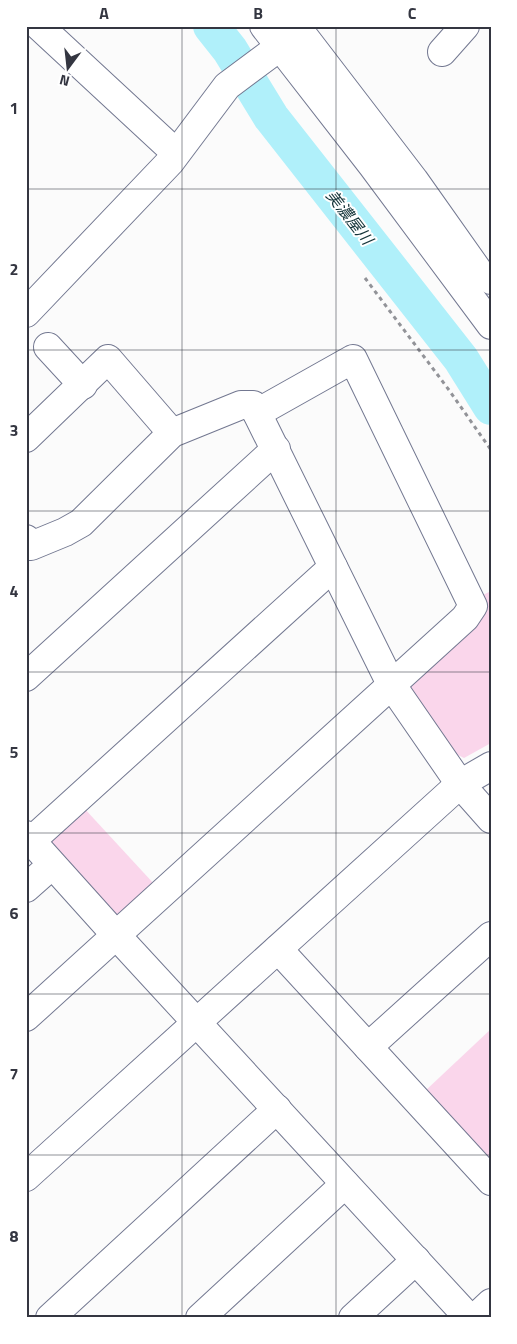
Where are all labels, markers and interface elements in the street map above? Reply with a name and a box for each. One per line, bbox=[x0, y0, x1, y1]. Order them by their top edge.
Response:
text: A bbox=[99, 1, 109, 25]
text: B bbox=[253, 1, 263, 25]
text: C bbox=[408, 1, 417, 25]
north arrow bbox=[42, 42, 92, 92]
text: N bbox=[57, 70, 72, 92]
text: 1 bbox=[10, 96, 18, 120]
water label: 美濃屋川 bbox=[321, 184, 380, 251]
text: 2 bbox=[10, 257, 18, 281]
text: 3 bbox=[10, 418, 18, 442]
text: 4 bbox=[10, 579, 19, 603]
text: 5 bbox=[10, 740, 19, 764]
text: 6 bbox=[10, 901, 19, 925]
text: 7 bbox=[10, 1062, 18, 1086]
text: 8 bbox=[10, 1224, 19, 1248]

